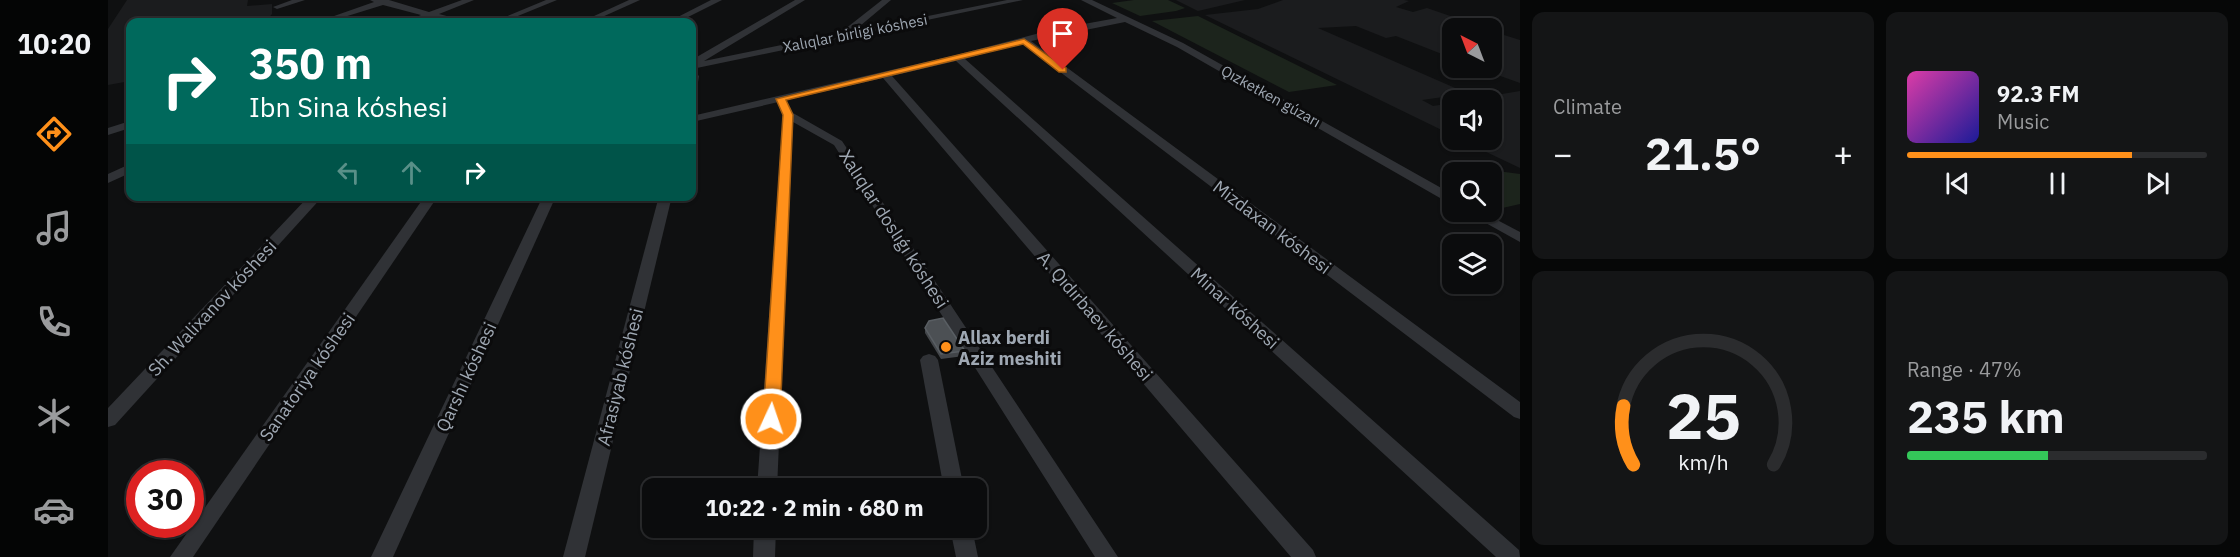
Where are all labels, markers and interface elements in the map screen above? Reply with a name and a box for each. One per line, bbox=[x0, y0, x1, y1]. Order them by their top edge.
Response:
pin bbox=[1037, 8, 1088, 70]
street label: Xalıqlar birligi kóshesi bbox=[781, 10, 929, 56]
icon: arrive bbox=[1046, 17, 1079, 50]
north arrow bbox=[1442, 18, 1502, 78]
map controls bbox=[1442, 18, 1502, 294]
text: 10:20 bbox=[17, 26, 91, 61]
text: 350 m bbox=[249, 36, 372, 91]
icon: right bbox=[150, 42, 228, 120]
street label: Qızketken gúzarı bbox=[1218, 61, 1324, 131]
text: 92.3 FM bbox=[1997, 79, 2080, 108]
text: Ibn Sina kóshesi bbox=[249, 89, 448, 124]
button: sound bbox=[1442, 90, 1502, 150]
text: Climate bbox=[1553, 93, 1622, 120]
text: Music bbox=[1997, 108, 2049, 135]
icon: directions bbox=[33, 113, 75, 155]
text: 21.5° bbox=[1645, 124, 1761, 182]
text: − bbox=[1553, 132, 1573, 175]
text: + bbox=[1833, 132, 1853, 175]
street label: Xalıqlar doslıǵı kóshesi bbox=[834, 146, 954, 312]
icon: left bbox=[332, 156, 365, 189]
icon: ahead bbox=[395, 156, 428, 189]
icon: right bbox=[458, 156, 491, 189]
button: search bbox=[1442, 162, 1502, 222]
icon: previous bbox=[1941, 167, 1974, 200]
icon: pause bbox=[2041, 167, 2074, 200]
icon: next bbox=[2141, 167, 2174, 200]
street label: Mizdaxan kóshesi bbox=[1208, 175, 1336, 279]
icon: music bbox=[33, 207, 75, 249]
button: layers bbox=[1442, 234, 1502, 294]
street label: Sh. Walixanov kóshesi bbox=[143, 235, 281, 381]
street label: A. Qıdırbaev kóshesi bbox=[1033, 247, 1157, 385]
street label: Minar kóshesi bbox=[1186, 262, 1284, 354]
icon: phone bbox=[33, 301, 75, 343]
street label: Afrasiyab kóshesi bbox=[592, 306, 648, 448]
street label: Sanatoriya kóshesi bbox=[254, 308, 360, 446]
street label: Qarshı kóshesi bbox=[431, 319, 501, 435]
place label: Allax berdi Aziz meshiti bbox=[958, 326, 1062, 370]
marker: Allax berdi Aziz meshiti bbox=[939, 340, 953, 354]
text: Range · 47% bbox=[1907, 356, 2022, 383]
text: 25 bbox=[1666, 375, 1740, 456]
position arrow bbox=[739, 387, 803, 451]
text: 235 km bbox=[1907, 387, 2065, 445]
icon: climate bbox=[33, 395, 75, 437]
text: km/h bbox=[1678, 448, 1728, 476]
speed limit sign: 30 bbox=[126, 460, 204, 538]
icon: car bbox=[33, 489, 75, 531]
text: 10:22 · 2 min · 680 m bbox=[705, 493, 924, 522]

